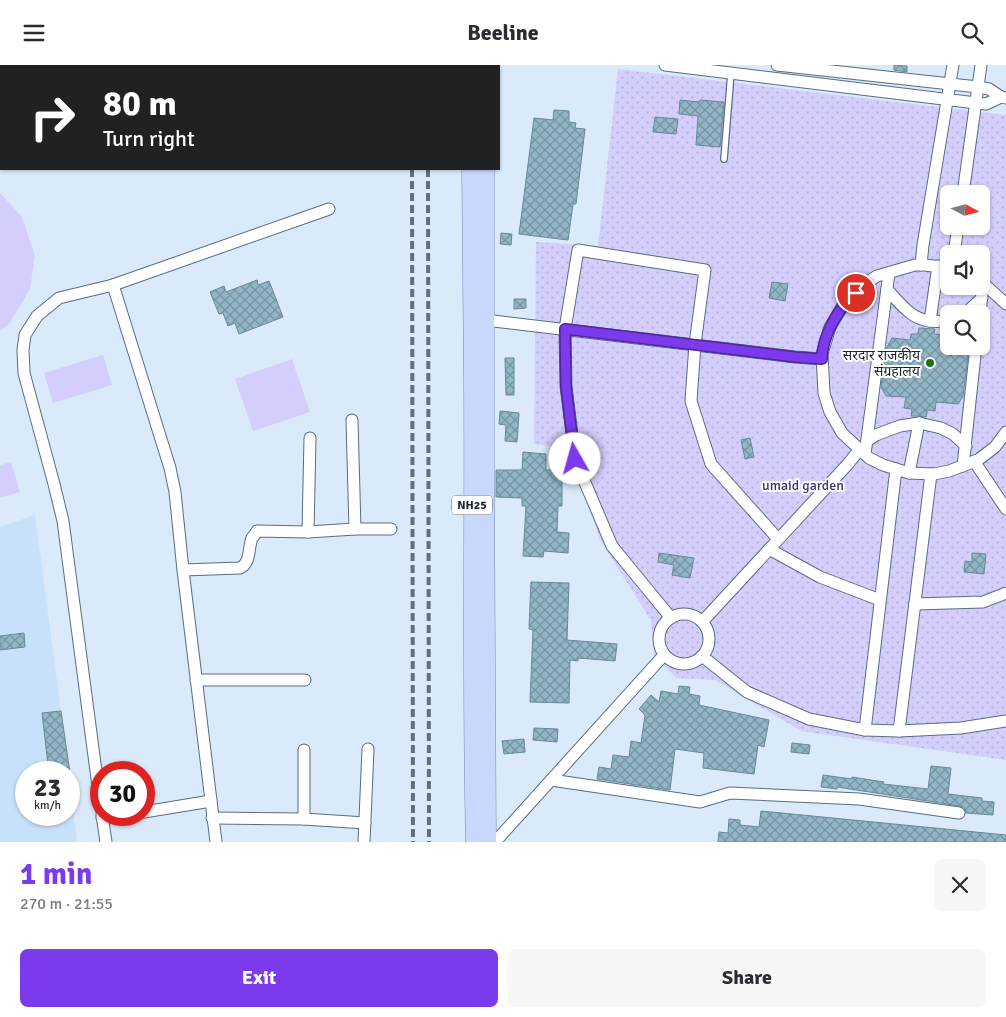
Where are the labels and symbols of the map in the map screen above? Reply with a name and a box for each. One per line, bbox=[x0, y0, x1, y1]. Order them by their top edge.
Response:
north arrow bbox=[940, 185, 990, 235]
pin bbox=[835, 272, 877, 314]
place label: सरदार राजकीय संग्रहालय bbox=[843, 347, 921, 380]
marker: सरदार राजकीय संग्रहालय bbox=[924, 357, 936, 369]
position arrow bbox=[548, 432, 600, 484]
park label: umaid garden bbox=[762, 477, 844, 494]
road number: NH25 bbox=[452, 495, 492, 515]
speed limit sign: 30 bbox=[90, 761, 155, 826]

